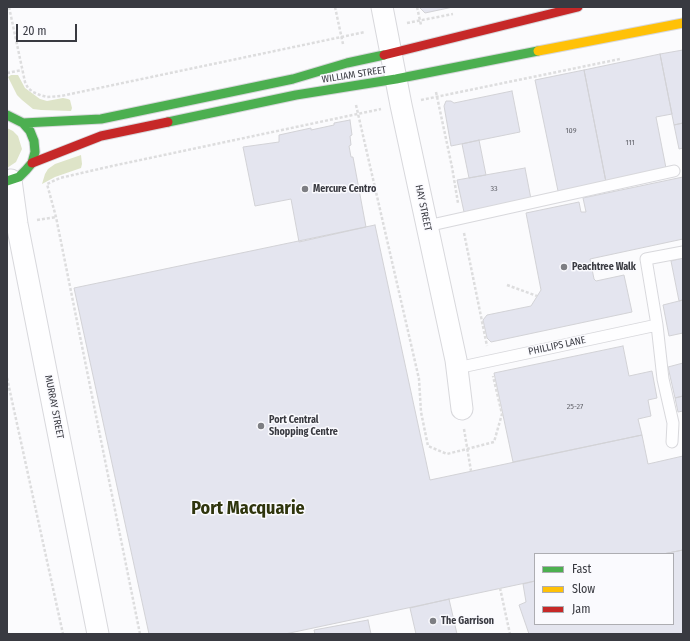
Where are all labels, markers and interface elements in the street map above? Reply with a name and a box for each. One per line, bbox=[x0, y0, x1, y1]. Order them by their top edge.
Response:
scale bar bbox=[18, 16, 79, 42]
text: 20 m bbox=[23, 24, 47, 38]
street label: WILLIAM STREET bbox=[321, 64, 387, 86]
house number: 109 bbox=[565, 126, 577, 136]
house number: 111 bbox=[625, 138, 635, 148]
place label: Mercure Centro bbox=[313, 183, 376, 195]
marker: Mercure Centro bbox=[300, 184, 310, 194]
street label: HAY STREET bbox=[412, 184, 434, 232]
house number: 33 bbox=[490, 184, 498, 194]
place label: Peachtree Walk bbox=[572, 261, 636, 273]
marker: Peachtree Walk bbox=[559, 262, 569, 272]
street label: PHILLIPS LANE bbox=[527, 334, 587, 358]
street label: MURRAY STREET bbox=[42, 374, 66, 440]
house number: 25-27 bbox=[567, 402, 583, 412]
place label: Port Central Shopping Centre bbox=[269, 414, 338, 438]
marker: Port Central Shopping Centre bbox=[256, 421, 266, 431]
district label: Port Macquarie bbox=[191, 498, 305, 520]
legend bbox=[534, 553, 674, 625]
text: Fast bbox=[572, 562, 591, 576]
text: Slow bbox=[572, 582, 595, 596]
text: Jam bbox=[572, 602, 590, 616]
place label: The Garrison bbox=[441, 615, 494, 627]
marker: The Garrison bbox=[428, 616, 438, 626]

